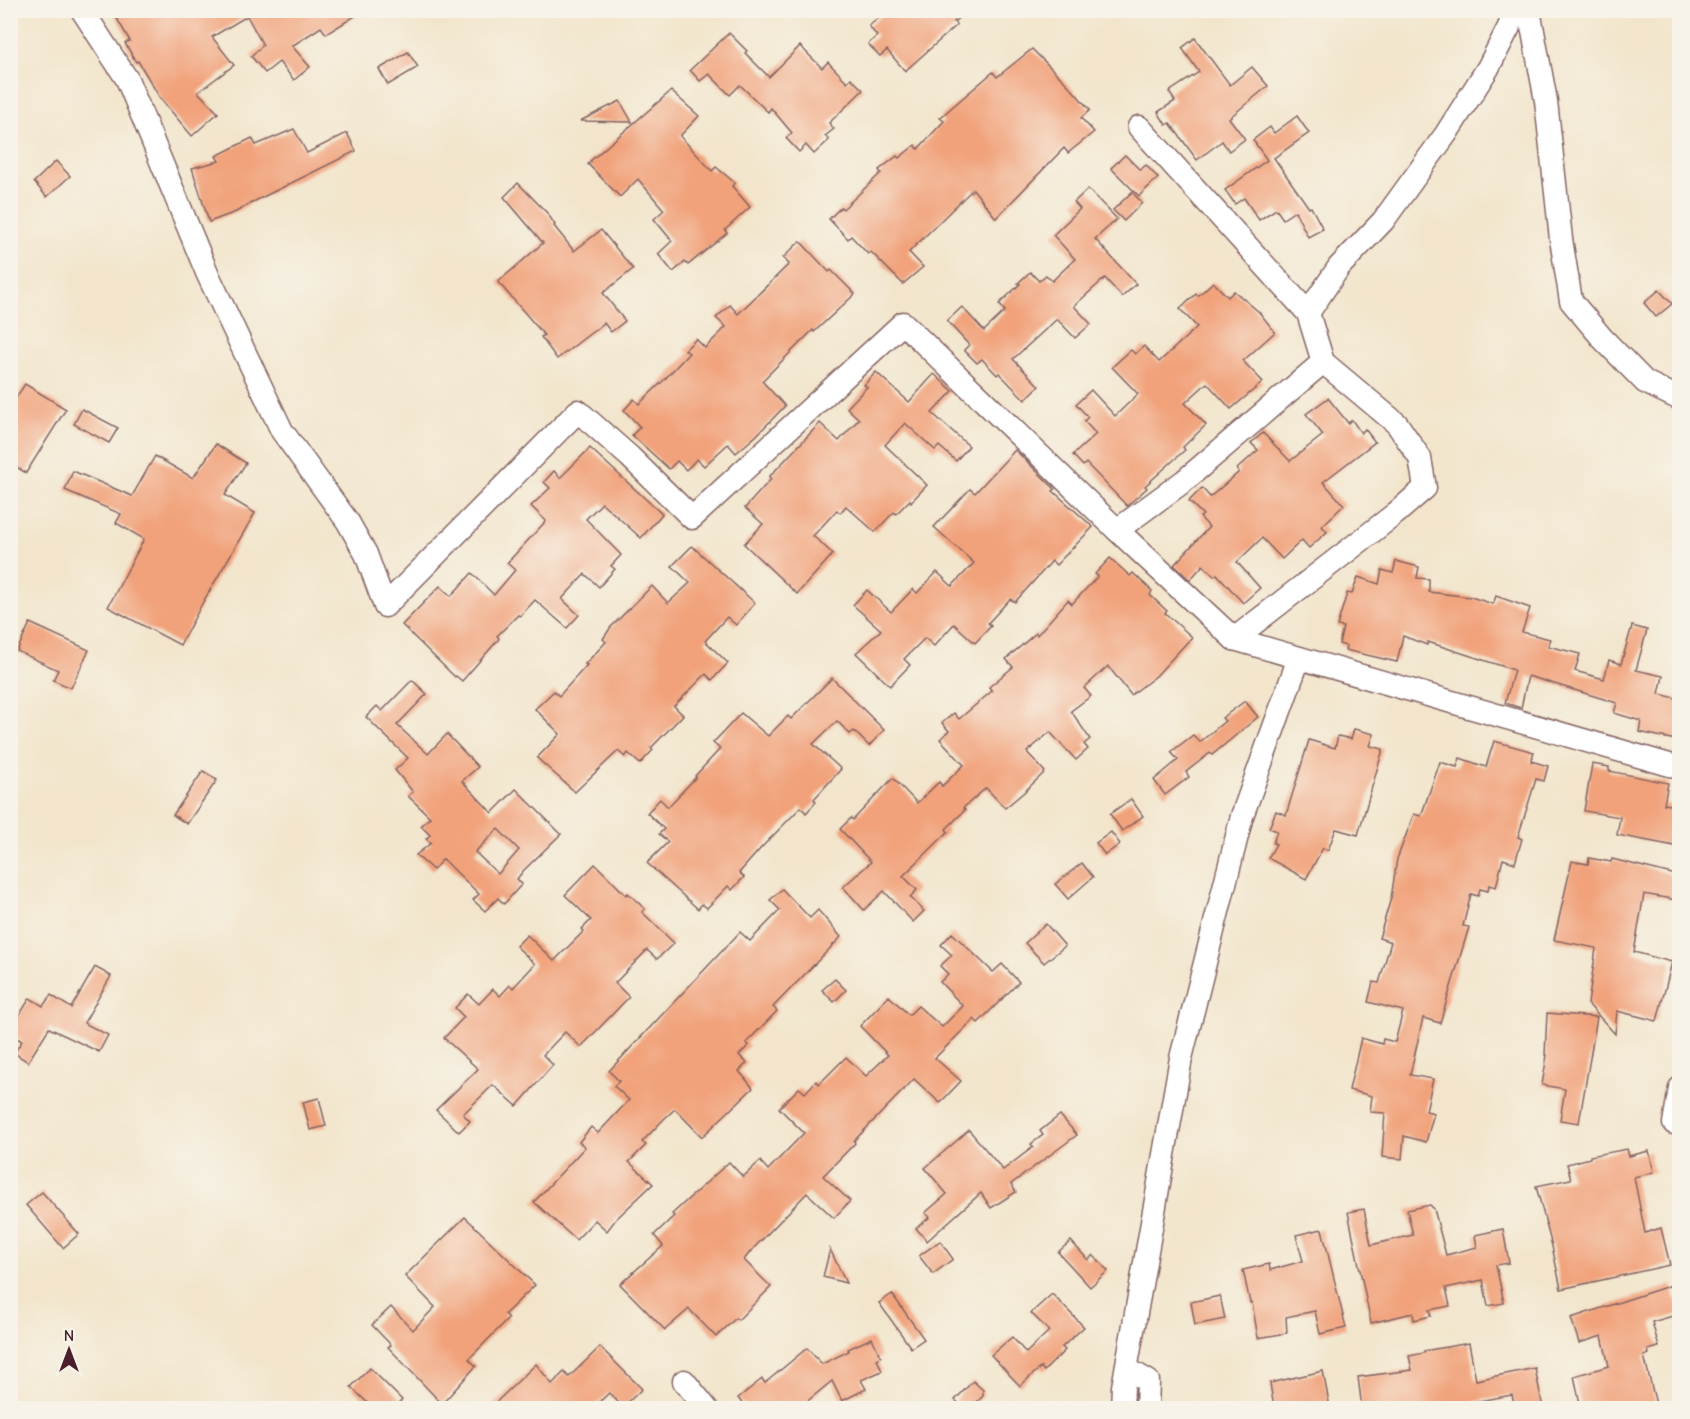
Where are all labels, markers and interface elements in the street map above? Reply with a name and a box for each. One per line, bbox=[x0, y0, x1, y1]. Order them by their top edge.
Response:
north arrow bbox=[39, 1320, 99, 1380]
text: N bbox=[64, 1327, 74, 1345]

